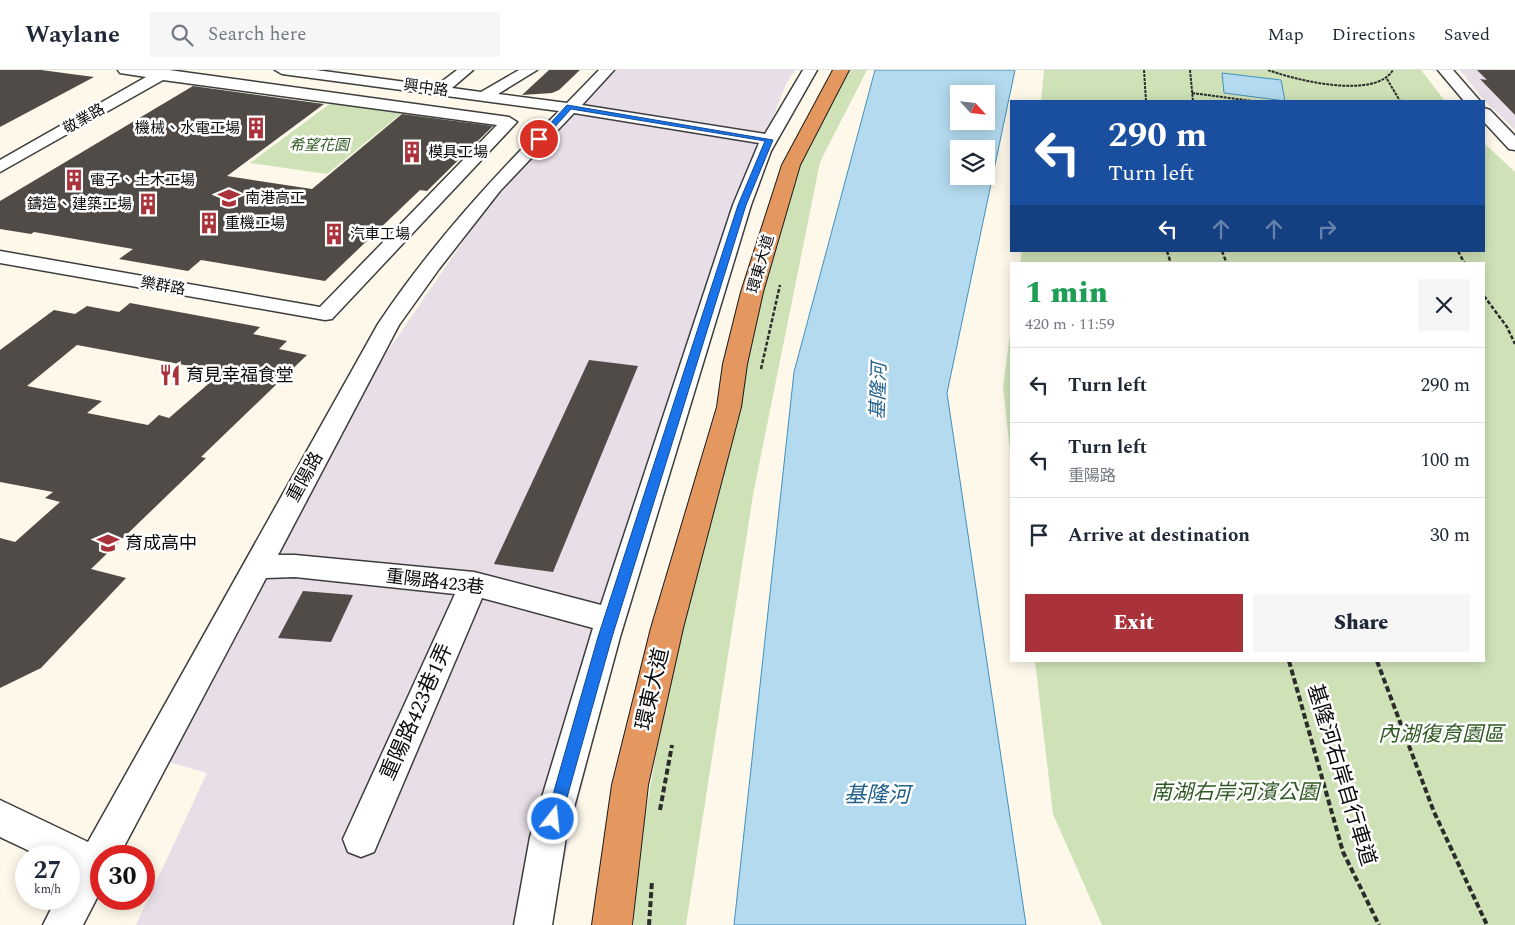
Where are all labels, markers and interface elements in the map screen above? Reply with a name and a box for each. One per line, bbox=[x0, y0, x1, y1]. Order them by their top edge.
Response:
search box bbox=[150, 12, 500, 57]
text: Waylane bbox=[25, 17, 120, 53]
text: Search here bbox=[208, 20, 306, 49]
icon: search bbox=[168, 21, 196, 49]
text: Map bbox=[1268, 21, 1304, 48]
text: Directions bbox=[1332, 21, 1416, 48]
text: Saved bbox=[1444, 21, 1490, 48]
street label: 興中路 bbox=[402, 73, 450, 103]
north arrow bbox=[950, 85, 995, 130]
map controls bbox=[950, 85, 995, 185]
street label: 敬業路 bbox=[59, 98, 109, 140]
text: 290 m bbox=[1108, 109, 1207, 162]
building icon: 機械、水電工場 bbox=[243, 115, 269, 141]
place label: 機械、水電工場 bbox=[135, 117, 240, 140]
pin bbox=[518, 118, 560, 160]
icon: left bbox=[1025, 120, 1090, 185]
icon: arrive bbox=[525, 125, 553, 153]
park label: 希望花園 bbox=[289, 134, 351, 157]
building icon: 模具工場 bbox=[399, 139, 425, 165]
button: layers bbox=[950, 140, 995, 185]
place label: 模具工場 bbox=[428, 141, 488, 164]
text: Turn left bbox=[1108, 157, 1194, 190]
building icon: 電子、土木工場 bbox=[61, 167, 87, 193]
place label: 電子、土木工場 bbox=[90, 169, 195, 192]
school or university icon: 南港高工 bbox=[216, 185, 242, 211]
place label: 南港高工 bbox=[245, 187, 305, 210]
building icon: 鑄造、建築工場 bbox=[135, 191, 161, 217]
place label: 鑄造、建築工場 bbox=[27, 193, 132, 216]
building icon: 重機工場 bbox=[196, 210, 222, 236]
place label: 重機工場 bbox=[225, 212, 285, 235]
icon: left bbox=[1154, 215, 1182, 243]
icon: ahead bbox=[1207, 215, 1235, 243]
icon: ahead bbox=[1260, 215, 1288, 243]
icon: right bbox=[1313, 215, 1341, 243]
building icon: 汽車工場 bbox=[321, 221, 347, 247]
place label: 汽車工場 bbox=[350, 223, 410, 246]
street label: 環東大道 bbox=[742, 232, 780, 296]
text: 1 min bbox=[1025, 270, 1108, 316]
street label: 樂群路 bbox=[139, 271, 187, 301]
button: close bbox=[1418, 279, 1470, 331]
text: 420 m · 11:59 bbox=[1025, 312, 1115, 336]
water label: 基隆河 bbox=[864, 358, 895, 420]
restaurant icon: 育見幸福食堂 bbox=[157, 362, 183, 388]
place label: 育見幸福食堂 bbox=[186, 362, 294, 389]
icon: left bbox=[1025, 371, 1053, 399]
text: Turn left bbox=[1068, 371, 1147, 400]
text: 290 m bbox=[1420, 371, 1470, 400]
text: Turn left bbox=[1068, 433, 1147, 462]
icon: left bbox=[1025, 446, 1053, 474]
text: 100 m bbox=[1420, 446, 1470, 475]
street label: 重陽路 bbox=[280, 447, 330, 507]
text: 重陽路 bbox=[1068, 464, 1116, 488]
icon: arrive bbox=[1025, 521, 1053, 549]
text: Arrive at destination bbox=[1068, 521, 1250, 550]
text: 30 m bbox=[1430, 521, 1470, 550]
school or university icon: 育成高中 bbox=[95, 530, 121, 556]
place label: 育成高中 bbox=[125, 530, 197, 557]
street label: 重陽路423巷 bbox=[384, 563, 486, 601]
button: Exit bbox=[1025, 594, 1243, 652]
button: Share bbox=[1253, 594, 1470, 652]
street label: 重陽路423巷1弄 bbox=[372, 638, 462, 786]
street label: 環東大道 bbox=[628, 644, 678, 734]
street label: 基隆河右岸自行車道 bbox=[1298, 680, 1384, 870]
park label: 內湖復育園區 bbox=[1378, 719, 1507, 751]
park label: 南湖右岸河濱公園 bbox=[1151, 777, 1322, 809]
water label: 基隆河 bbox=[844, 779, 914, 812]
position arrow bbox=[526, 792, 578, 844]
speed limit sign: 30 bbox=[90, 845, 155, 910]
text: 27 bbox=[33, 852, 62, 890]
text: km/h bbox=[34, 880, 61, 899]

